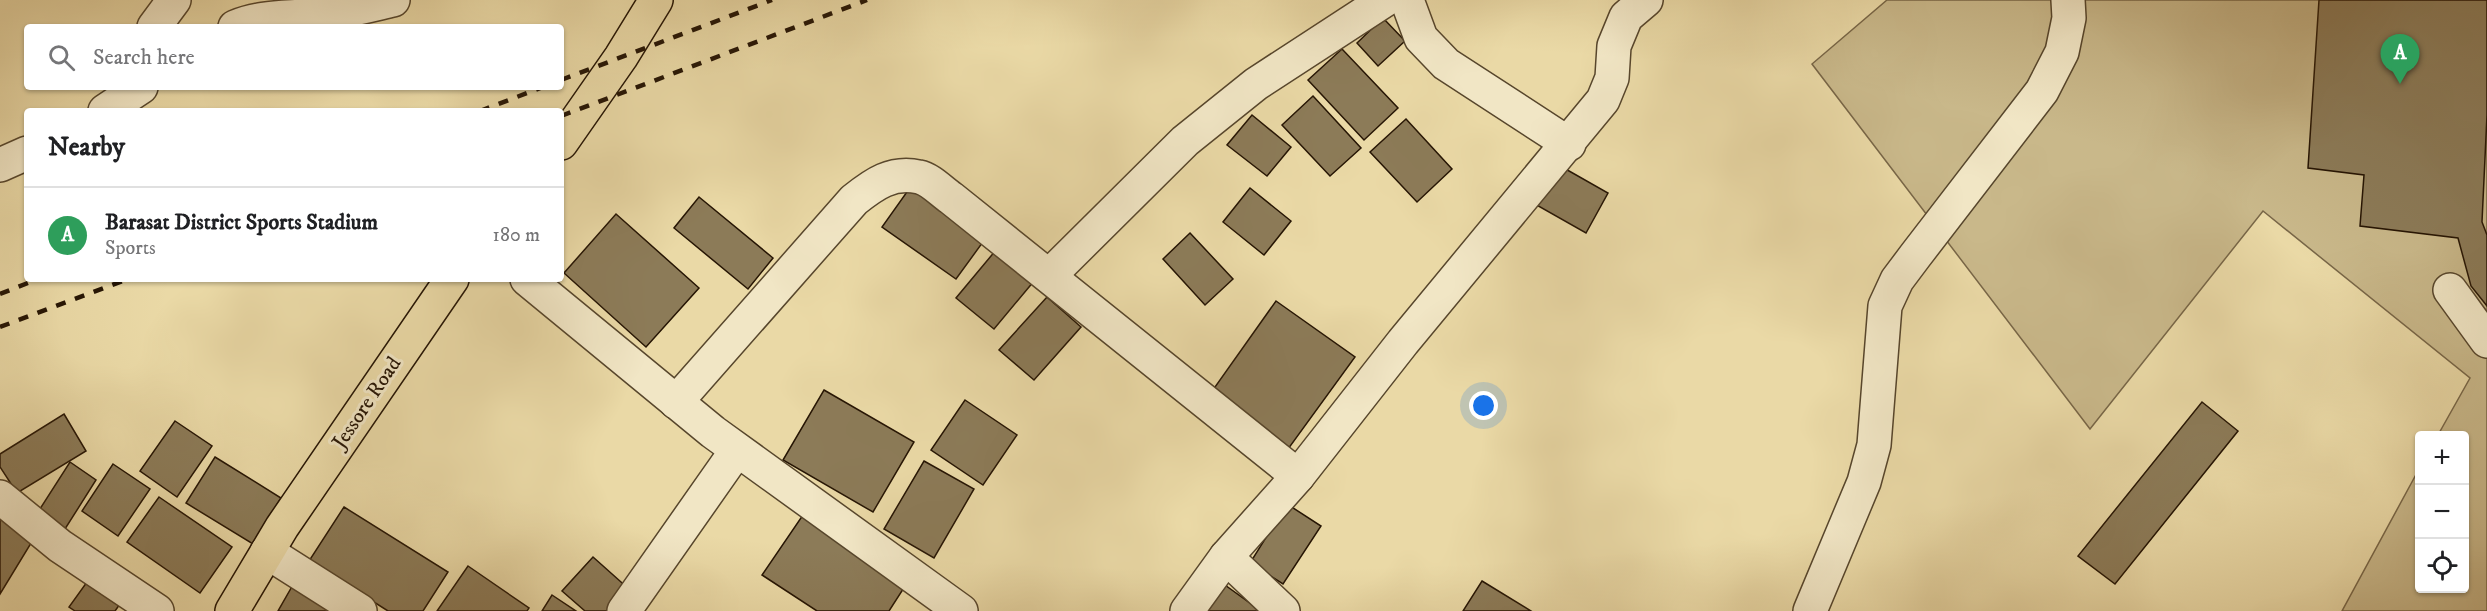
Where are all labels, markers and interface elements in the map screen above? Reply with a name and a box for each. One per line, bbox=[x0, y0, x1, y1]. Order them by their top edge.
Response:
search box bbox=[24, 24, 564, 90]
pin: A bbox=[2380, 34, 2420, 84]
icon: search bbox=[45, 41, 78, 74]
text: Search here bbox=[93, 44, 195, 71]
text: Nearby bbox=[48, 131, 125, 164]
text: Barasat District Sports Stadium bbox=[105, 209, 378, 236]
text: A bbox=[61, 223, 74, 248]
text: 180 m bbox=[493, 223, 540, 248]
text: Sports bbox=[105, 236, 156, 261]
street label: Jessore Road bbox=[326, 352, 408, 456]
your location bbox=[1469, 391, 1498, 420]
map controls bbox=[2415, 431, 2469, 593]
button: + bbox=[2415, 431, 2469, 485]
button: − bbox=[2415, 485, 2469, 539]
button: locate bbox=[2415, 539, 2469, 593]

